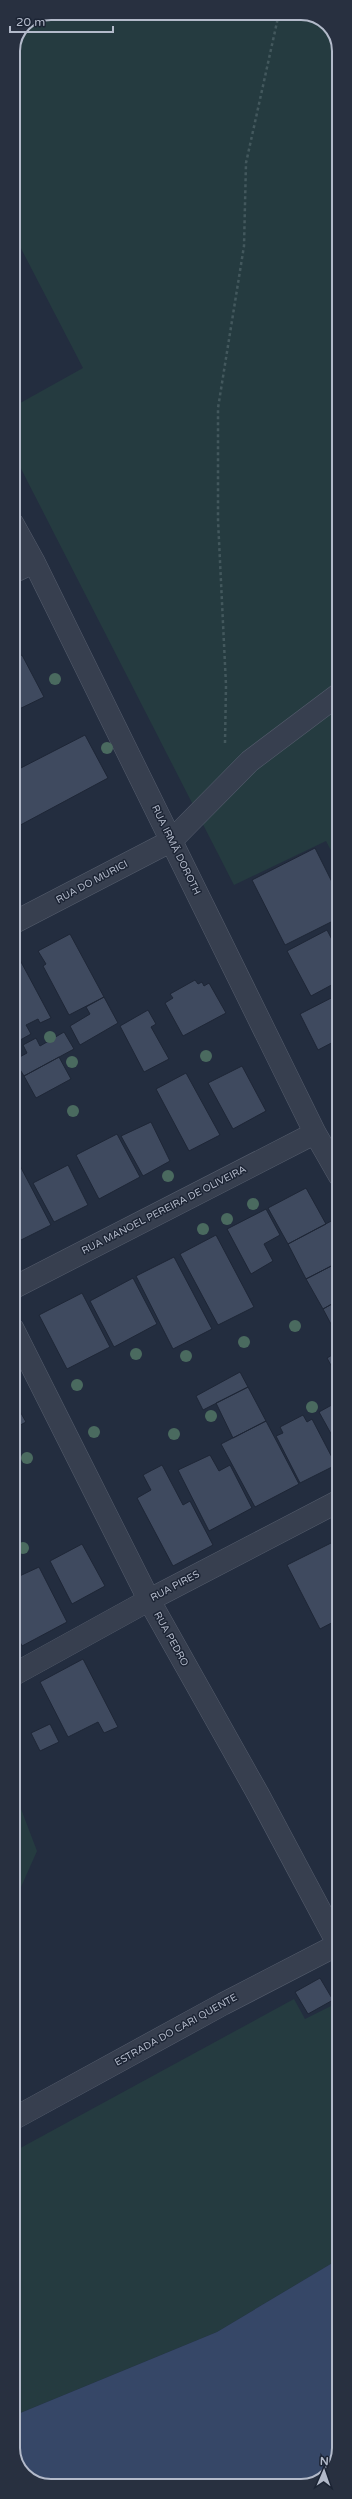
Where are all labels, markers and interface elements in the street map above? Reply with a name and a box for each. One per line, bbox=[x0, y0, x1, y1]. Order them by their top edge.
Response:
scale bar bbox=[10, 8, 113, 34]
text: 20 m bbox=[16, 15, 45, 29]
street label: RUA IRMÃ DOROTH bbox=[149, 803, 203, 897]
street label: RUA DO MURICI bbox=[54, 858, 130, 906]
street label: RUA MANOEL PEREIRA DE OLIVEIRA bbox=[80, 1163, 248, 1257]
street label: RUA PIRES bbox=[148, 1568, 202, 1604]
street label: RUA PEDRO bbox=[151, 1610, 191, 1668]
street label: ESTRADA DO CARI QUENTE bbox=[113, 1991, 239, 2069]
north arrow bbox=[304, 2451, 344, 2491]
text: N bbox=[320, 2455, 329, 2468]

